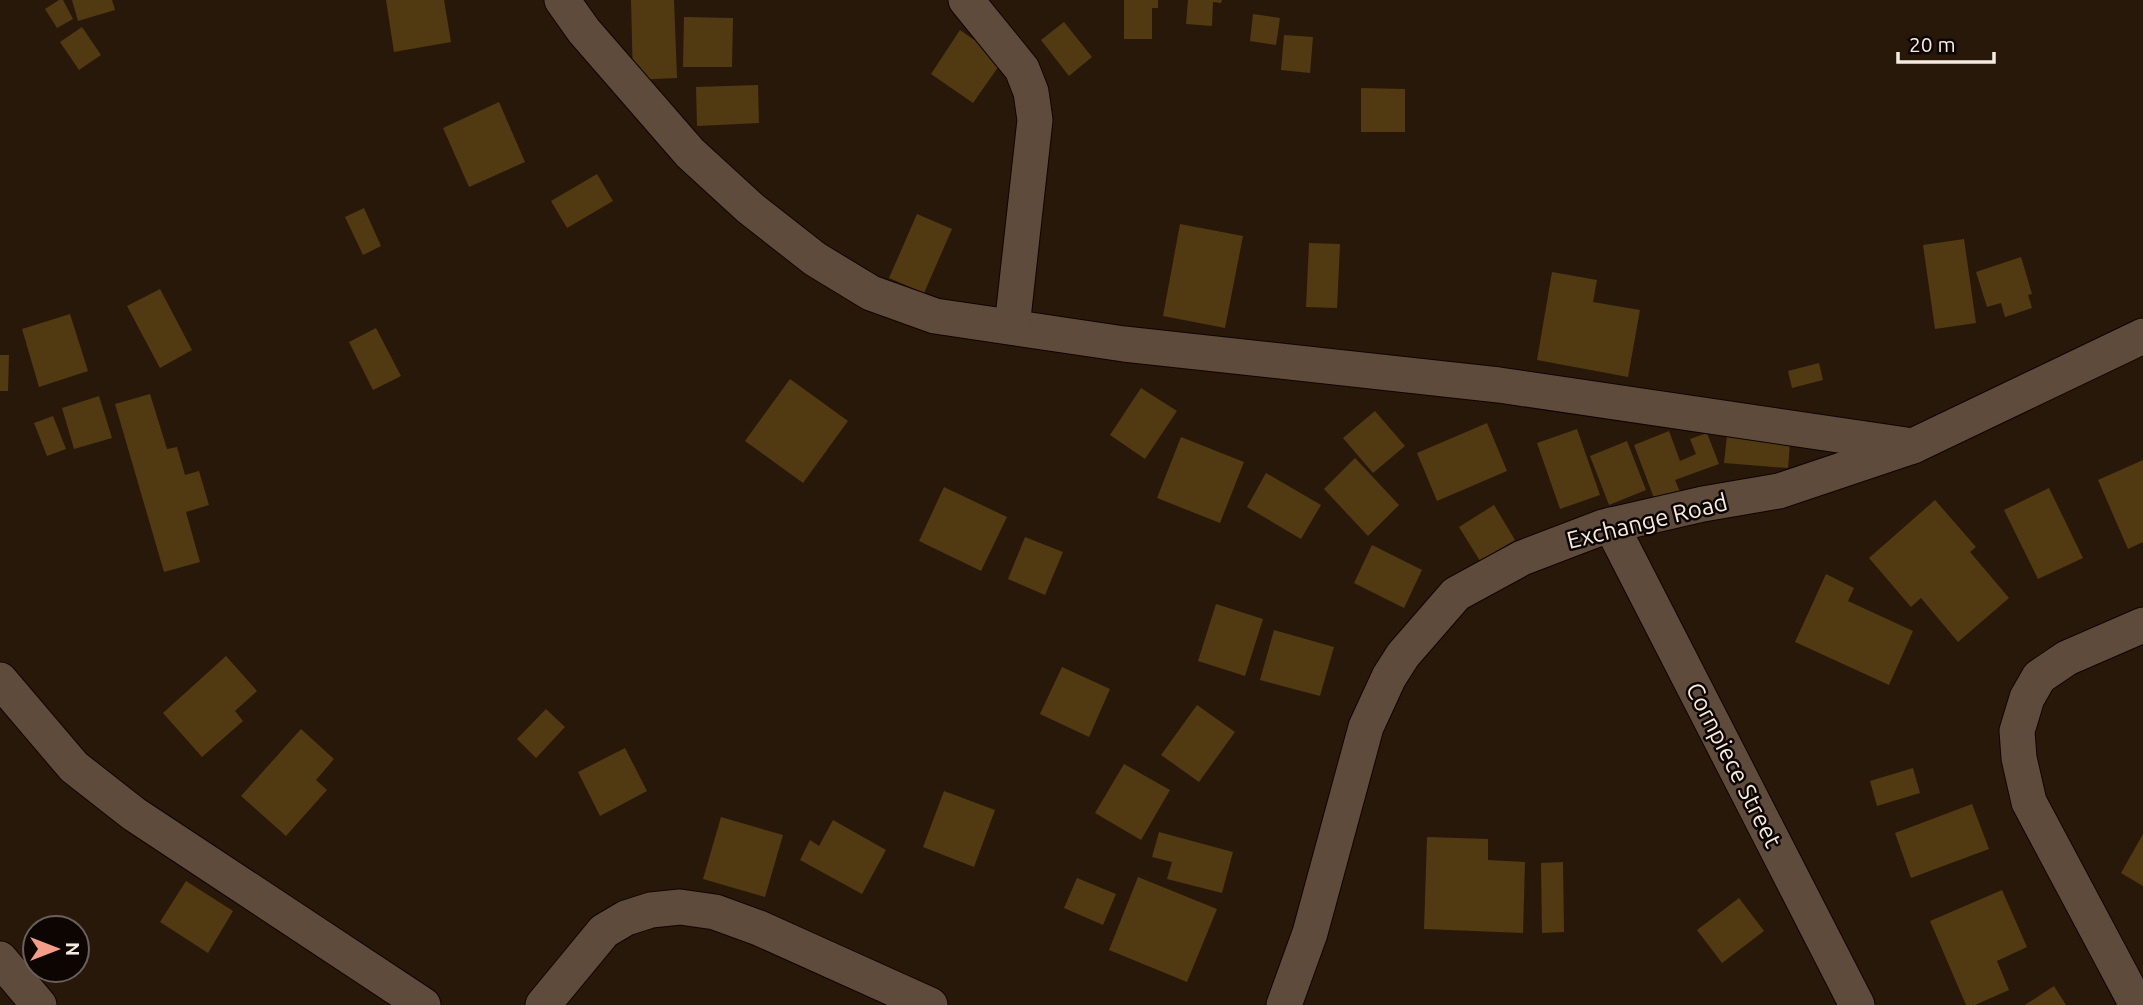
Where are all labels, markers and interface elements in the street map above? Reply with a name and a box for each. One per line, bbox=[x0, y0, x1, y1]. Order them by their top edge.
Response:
scale bar bbox=[1898, 21, 1994, 65]
text: 20 m bbox=[1909, 32, 1956, 56]
street label: Exchange Road bbox=[1564, 488, 1730, 554]
street label: Cornpiece Street bbox=[1681, 678, 1787, 852]
north arrow bbox=[21, 914, 91, 984]
text: N bbox=[62, 942, 84, 956]

